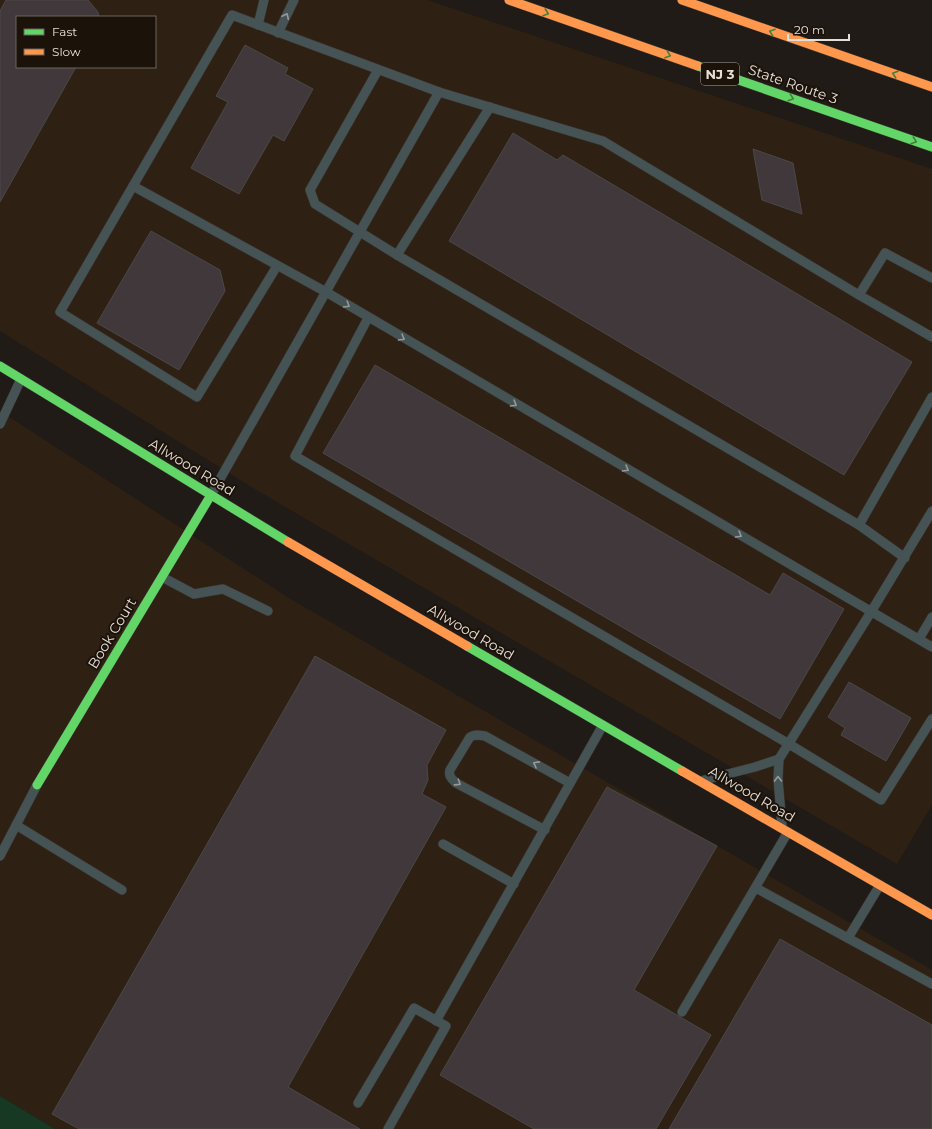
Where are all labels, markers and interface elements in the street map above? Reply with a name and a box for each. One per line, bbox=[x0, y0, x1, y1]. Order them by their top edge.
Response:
one-way arrow bbox=[542, 8, 549, 16]
one-way arrow bbox=[281, 13, 289, 21]
legend bbox=[16, 16, 156, 68]
scale bar bbox=[788, 16, 849, 42]
text: 20 m bbox=[794, 22, 825, 37]
text: Fast bbox=[52, 24, 77, 39]
one-way arrow bbox=[769, 28, 776, 36]
text: Slow bbox=[52, 44, 81, 59]
one-way arrow bbox=[665, 51, 672, 59]
street label: State Route 3 bbox=[746, 60, 840, 108]
road number: NJ 3 bbox=[701, 63, 739, 85]
one-way arrow bbox=[892, 71, 899, 79]
one-way arrow bbox=[788, 93, 795, 102]
one-way arrow bbox=[910, 136, 917, 144]
one-way arrow bbox=[343, 301, 350, 308]
one-way arrow bbox=[398, 333, 405, 341]
one-way arrow bbox=[510, 399, 517, 406]
street label: Allwood Road bbox=[146, 434, 238, 500]
one-way arrow bbox=[622, 465, 630, 472]
one-way arrow bbox=[735, 530, 742, 537]
street label: Book Court bbox=[84, 594, 140, 672]
street label: Allwood Road bbox=[424, 600, 518, 664]
one-way arrow bbox=[533, 762, 540, 769]
street label: Allwood Road bbox=[705, 762, 799, 826]
one-way arrow bbox=[774, 776, 782, 782]
one-way arrow bbox=[454, 779, 461, 786]

